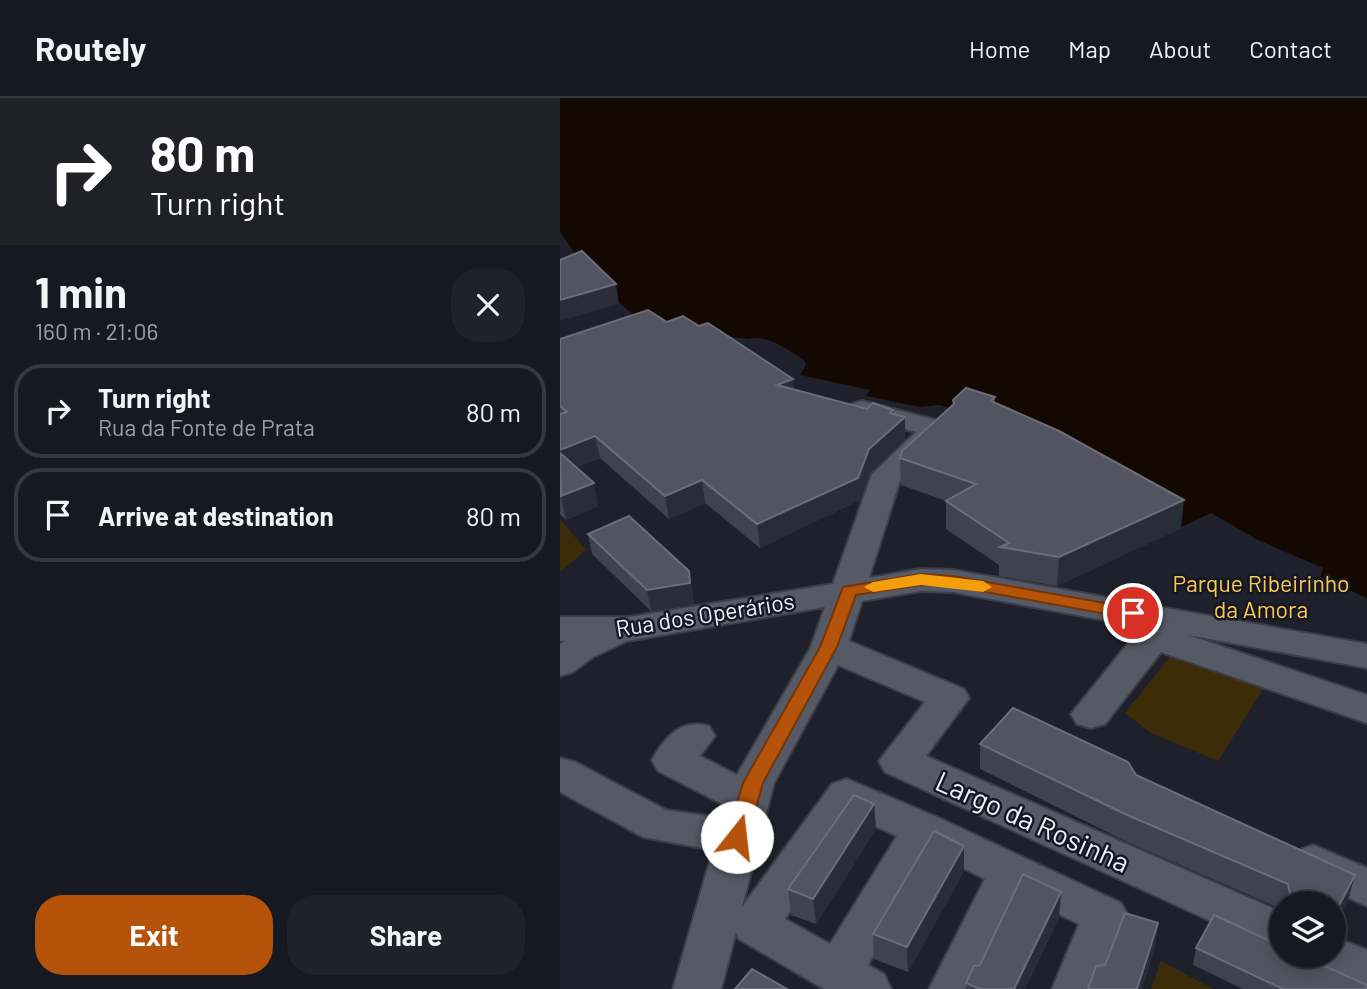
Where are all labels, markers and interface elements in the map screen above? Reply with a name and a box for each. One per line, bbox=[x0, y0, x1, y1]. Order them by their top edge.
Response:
text: Routely bbox=[35, 28, 146, 68]
text: Home bbox=[969, 34, 1030, 63]
text: Map bbox=[1068, 34, 1111, 63]
text: About bbox=[1149, 34, 1211, 63]
text: Contact bbox=[1249, 34, 1332, 63]
text: 80 m bbox=[150, 123, 255, 182]
icon: right bbox=[35, 126, 126, 217]
text: Turn right bbox=[150, 183, 285, 221]
text: 1 min bbox=[35, 266, 127, 316]
button: close bbox=[451, 268, 525, 342]
text: 160 m · 21:06 bbox=[35, 317, 158, 345]
text: Turn right bbox=[98, 382, 211, 413]
icon: right bbox=[39, 392, 77, 430]
text: 80 m bbox=[466, 396, 521, 427]
text: Rua da Fonte de Prata bbox=[98, 413, 315, 441]
icon: arrive bbox=[39, 496, 77, 534]
text: Arrive at destination bbox=[98, 500, 334, 531]
text: 80 m bbox=[466, 500, 521, 531]
park label: Parque Ribeirinho da Amora bbox=[1172, 569, 1350, 623]
pin bbox=[1103, 583, 1163, 643]
street label: Rua dos Operários bbox=[614, 586, 796, 642]
icon: arrive bbox=[1114, 594, 1152, 632]
street label: Largo da Rosinha bbox=[931, 763, 1135, 879]
position arrow bbox=[700, 800, 774, 874]
map controls bbox=[1269, 891, 1346, 968]
button: layers bbox=[1269, 891, 1346, 968]
button: Exit bbox=[35, 895, 273, 975]
button: Share bbox=[287, 895, 525, 975]

